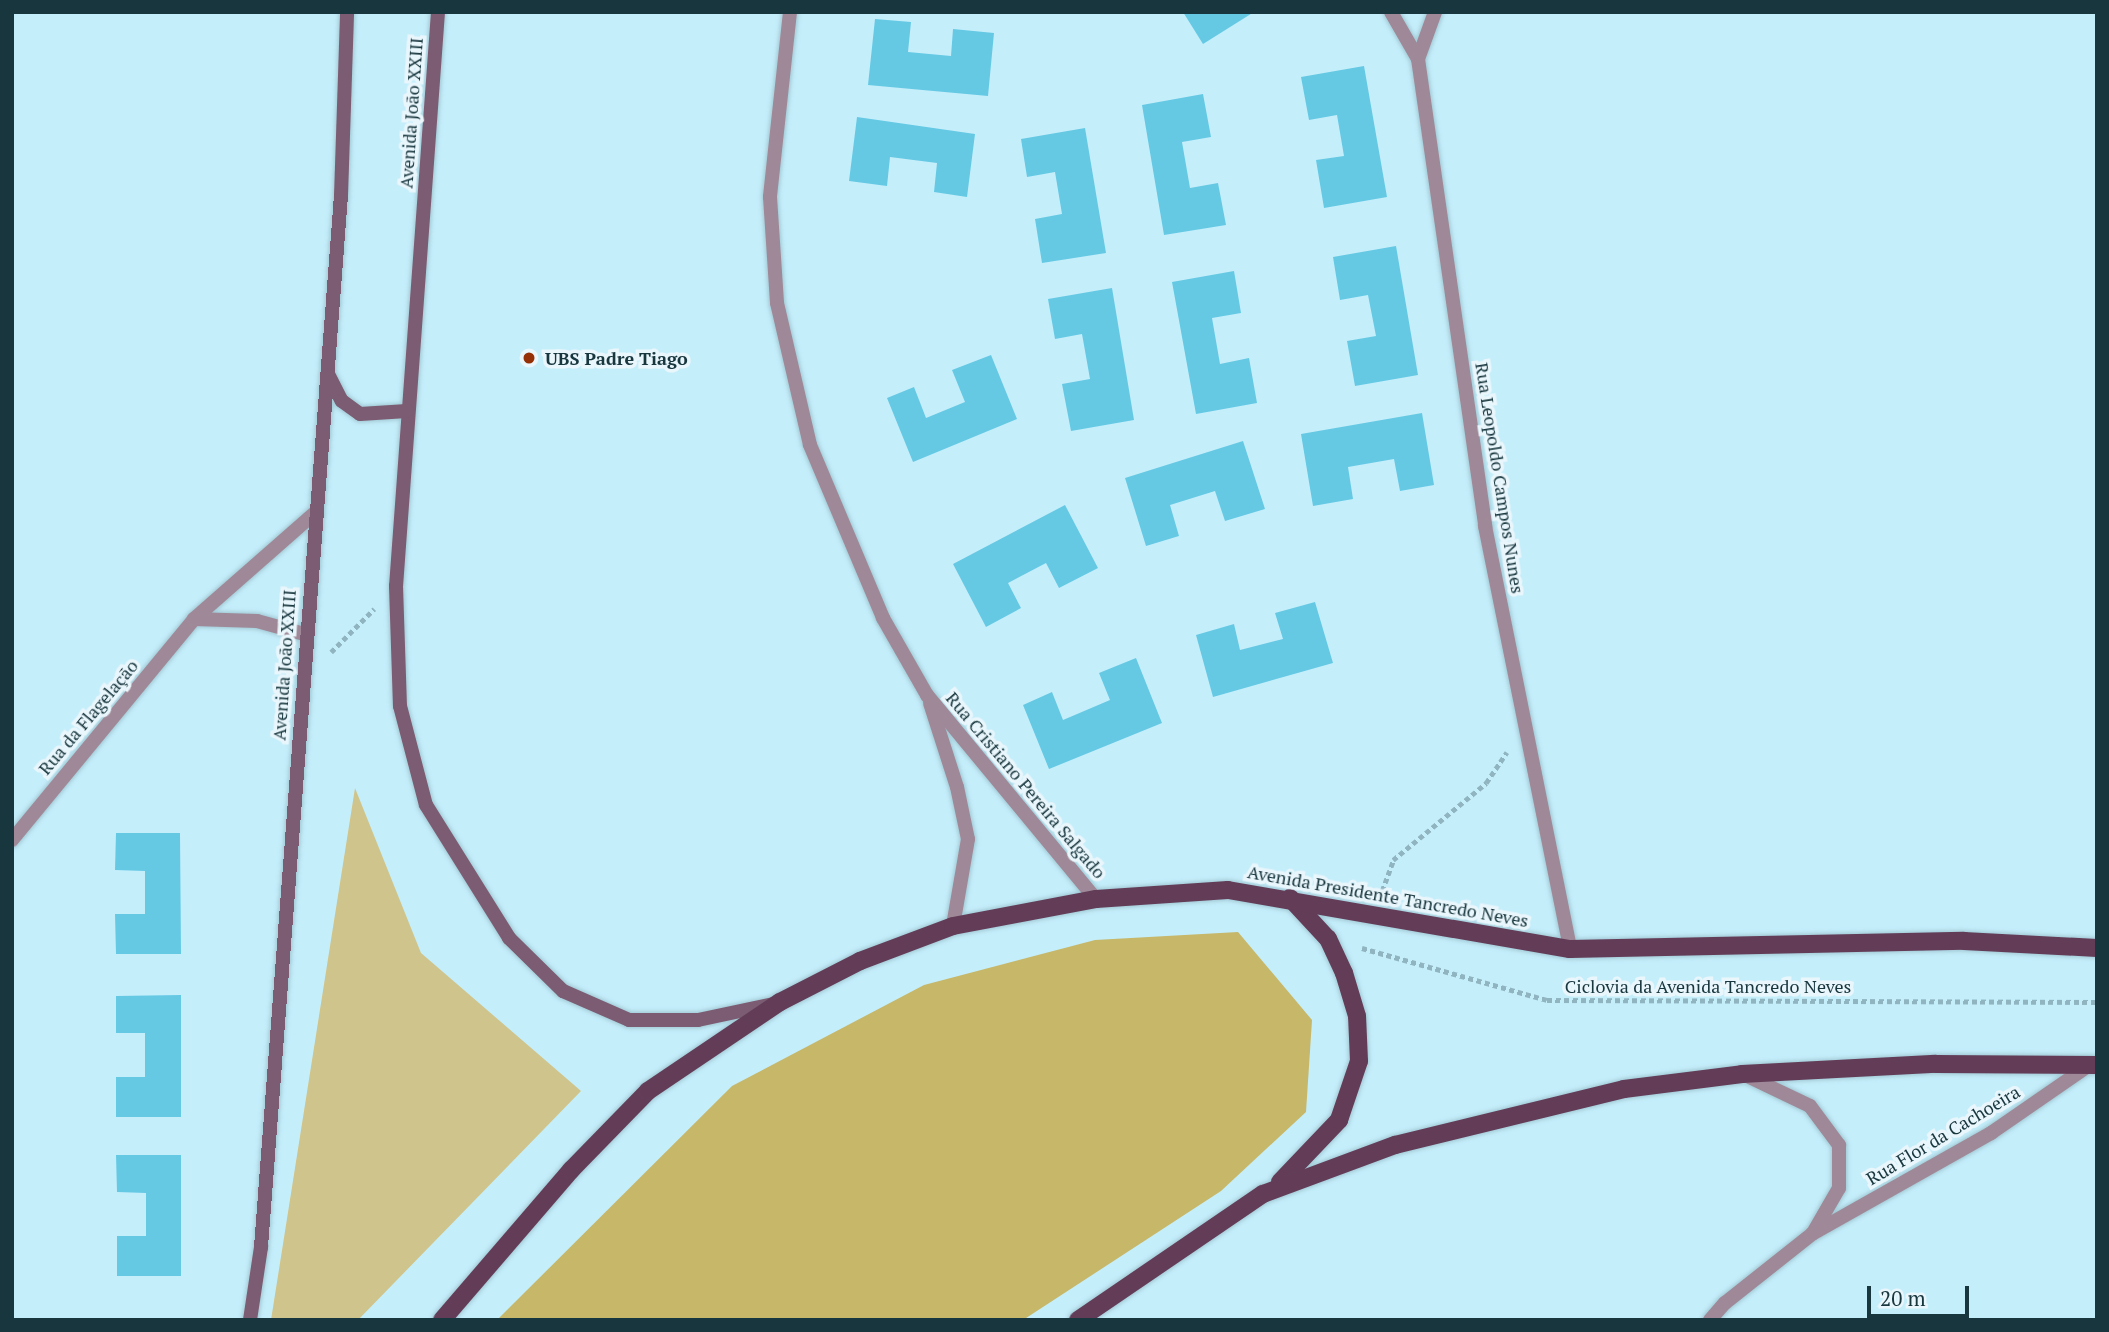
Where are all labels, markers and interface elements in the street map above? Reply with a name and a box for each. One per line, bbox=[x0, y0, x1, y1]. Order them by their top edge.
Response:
street label: Avenida João XXIII bbox=[395, 37, 427, 189]
place label: UBS Padre Tiago bbox=[545, 347, 688, 369]
marker: UBS Padre Tiago bbox=[519, 348, 539, 368]
street label: Rua Leopoldo Campos Nunes bbox=[1471, 361, 1529, 595]
street label: Avenida João XXIII bbox=[268, 589, 300, 741]
street label: Rua da Flagelação bbox=[34, 655, 142, 779]
street label: Rua Cristiano Pereira Salgado bbox=[942, 687, 1110, 883]
street label: Avenida Presidente Tancredo Neves bbox=[1246, 861, 1530, 931]
street label: Ciclovia da Avenida Tancredo Neves bbox=[1565, 975, 1851, 997]
street label: Rua Flor da Cachoeira bbox=[1862, 1081, 2024, 1189]
scale bar bbox=[1871, 1272, 1972, 1316]
text: 20 m bbox=[1880, 1284, 1926, 1312]

